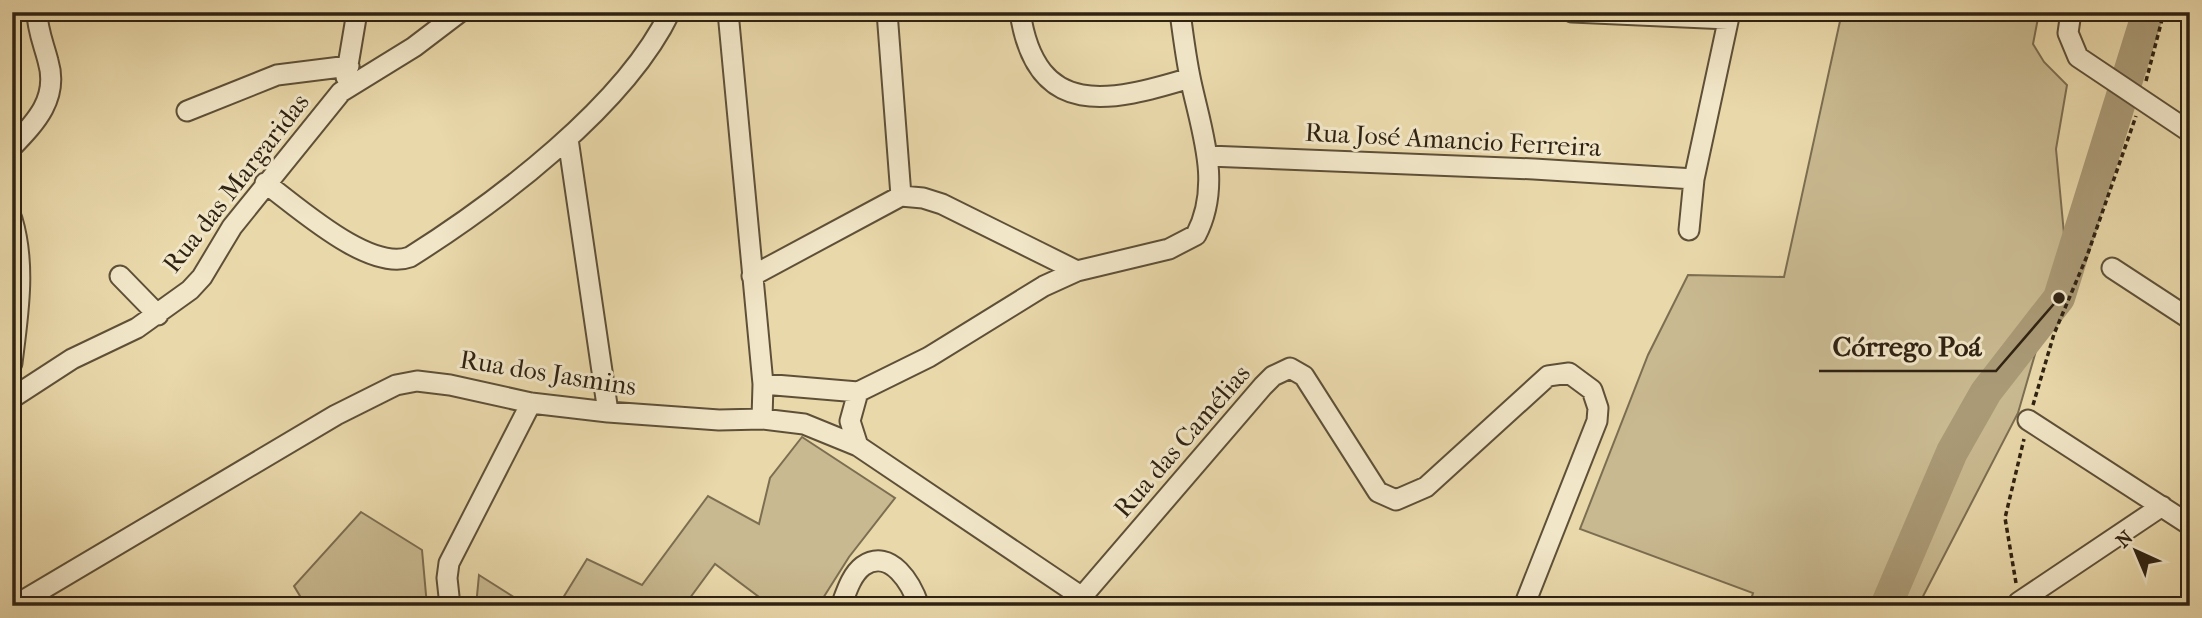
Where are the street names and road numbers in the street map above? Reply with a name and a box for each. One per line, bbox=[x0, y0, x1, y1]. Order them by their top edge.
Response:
street label: Rua das Margaridas bbox=[156, 87, 316, 279]
street label: Rua José Amancio Ferreira bbox=[1304, 117, 1603, 163]
street label: Rua dos Jasmins bbox=[458, 344, 638, 402]
street label: Rua das Camélias bbox=[1107, 358, 1257, 524]

